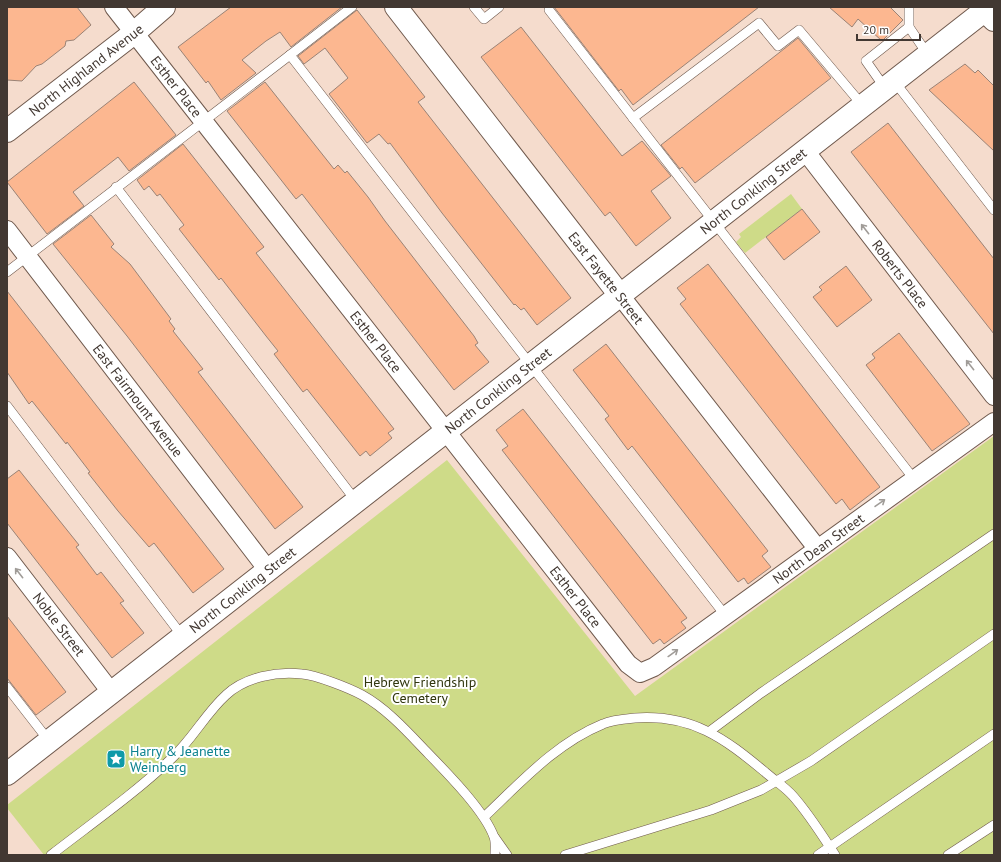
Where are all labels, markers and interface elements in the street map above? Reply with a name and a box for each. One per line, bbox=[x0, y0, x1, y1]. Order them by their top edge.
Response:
scale bar bbox=[857, 16, 920, 42]
street label: North Highland Avenue bbox=[25, 20, 147, 120]
text: 20 m bbox=[863, 22, 889, 37]
street label: Esther Place bbox=[147, 52, 206, 121]
street label: North Conkling Street bbox=[696, 144, 810, 238]
one-way arrow bbox=[861, 223, 869, 234]
street label: East Fayette Street bbox=[564, 228, 648, 328]
street label: Roberts Place bbox=[868, 236, 932, 312]
street label: Esther Place bbox=[346, 307, 406, 376]
street label: East Fairmount Avenue bbox=[89, 341, 187, 461]
street label: North Conkling Street bbox=[441, 343, 555, 438]
one-way arrow bbox=[966, 359, 974, 370]
one-way arrow bbox=[875, 498, 886, 507]
street label: North Dean Street bbox=[769, 509, 868, 588]
street label: North Conkling Street bbox=[186, 543, 300, 637]
street label: Esther Place bbox=[546, 562, 605, 631]
one-way arrow bbox=[15, 567, 23, 578]
street label: Noble Street bbox=[29, 589, 89, 660]
one-way arrow bbox=[667, 648, 678, 657]
park label: Hebrew Friendship Cemetery bbox=[364, 673, 476, 707]
place label: Harry & Jeanette Weinberg bbox=[130, 742, 230, 776]
place icon: Harry & Jeanette Weinberg bbox=[105, 748, 127, 770]

